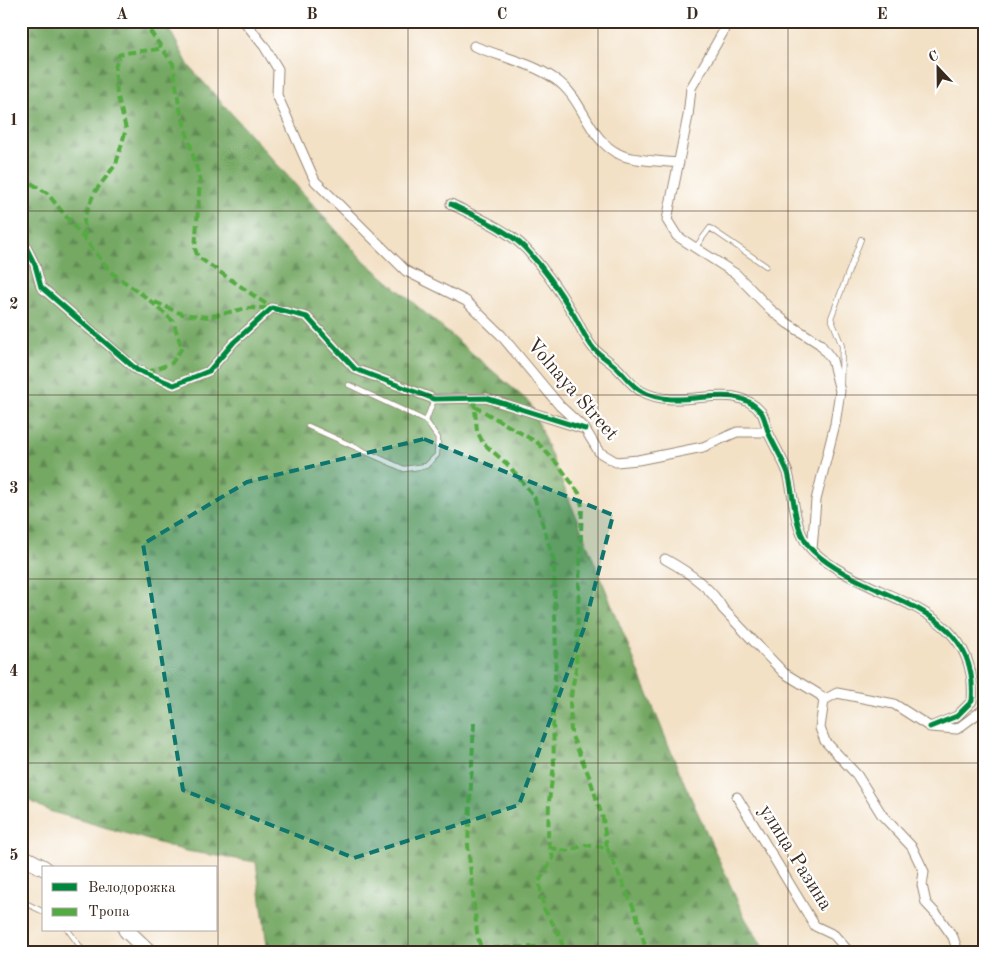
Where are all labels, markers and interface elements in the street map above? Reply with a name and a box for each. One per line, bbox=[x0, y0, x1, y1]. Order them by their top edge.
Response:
text: A bbox=[116, 7, 128, 23]
text: B bbox=[306, 7, 318, 23]
text: C bbox=[497, 7, 507, 23]
text: D bbox=[686, 7, 698, 23]
text: E bbox=[876, 7, 888, 23]
north arrow bbox=[912, 42, 962, 92]
text: С bbox=[927, 49, 940, 65]
text: 1 bbox=[9, 113, 19, 129]
text: 2 bbox=[9, 297, 19, 313]
street label: Volnaya Street bbox=[523, 335, 621, 445]
text: 3 bbox=[9, 481, 19, 497]
text: 4 bbox=[9, 664, 19, 680]
street label: улица Разина bbox=[755, 802, 835, 914]
text: 5 bbox=[9, 848, 19, 864]
legend bbox=[42, 866, 218, 932]
text: Велодорожка bbox=[88, 881, 176, 896]
text: Тропа bbox=[88, 905, 130, 920]

